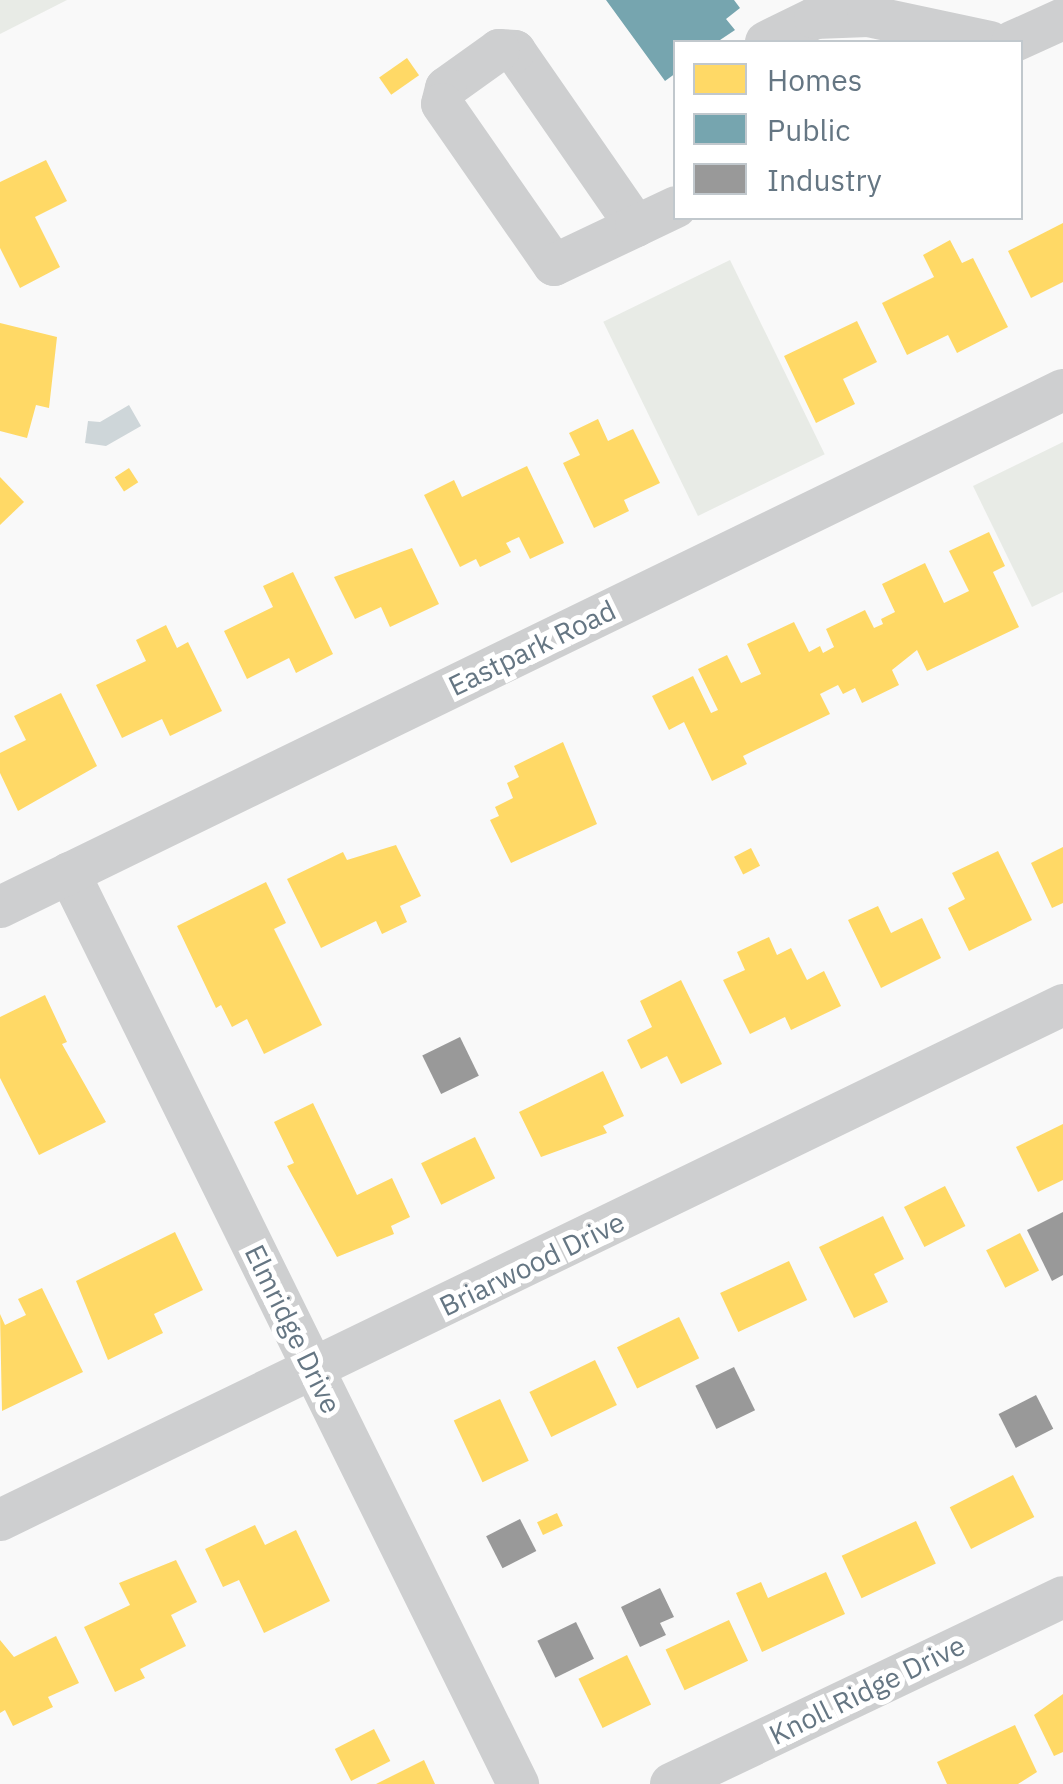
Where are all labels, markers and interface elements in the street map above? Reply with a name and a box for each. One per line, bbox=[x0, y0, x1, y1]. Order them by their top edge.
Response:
legend bbox=[673, 40, 1023, 220]
text: Homes bbox=[767, 60, 862, 99]
text: Public bbox=[767, 110, 850, 149]
text: Industry bbox=[767, 160, 882, 199]
street label: Eastpark Road bbox=[443, 593, 621, 703]
street label: Briarwood Drive bbox=[434, 1205, 630, 1323]
street label: Elmridge Drive bbox=[238, 1239, 348, 1419]
street label: Knoll Ridge Drive bbox=[764, 1628, 970, 1752]

